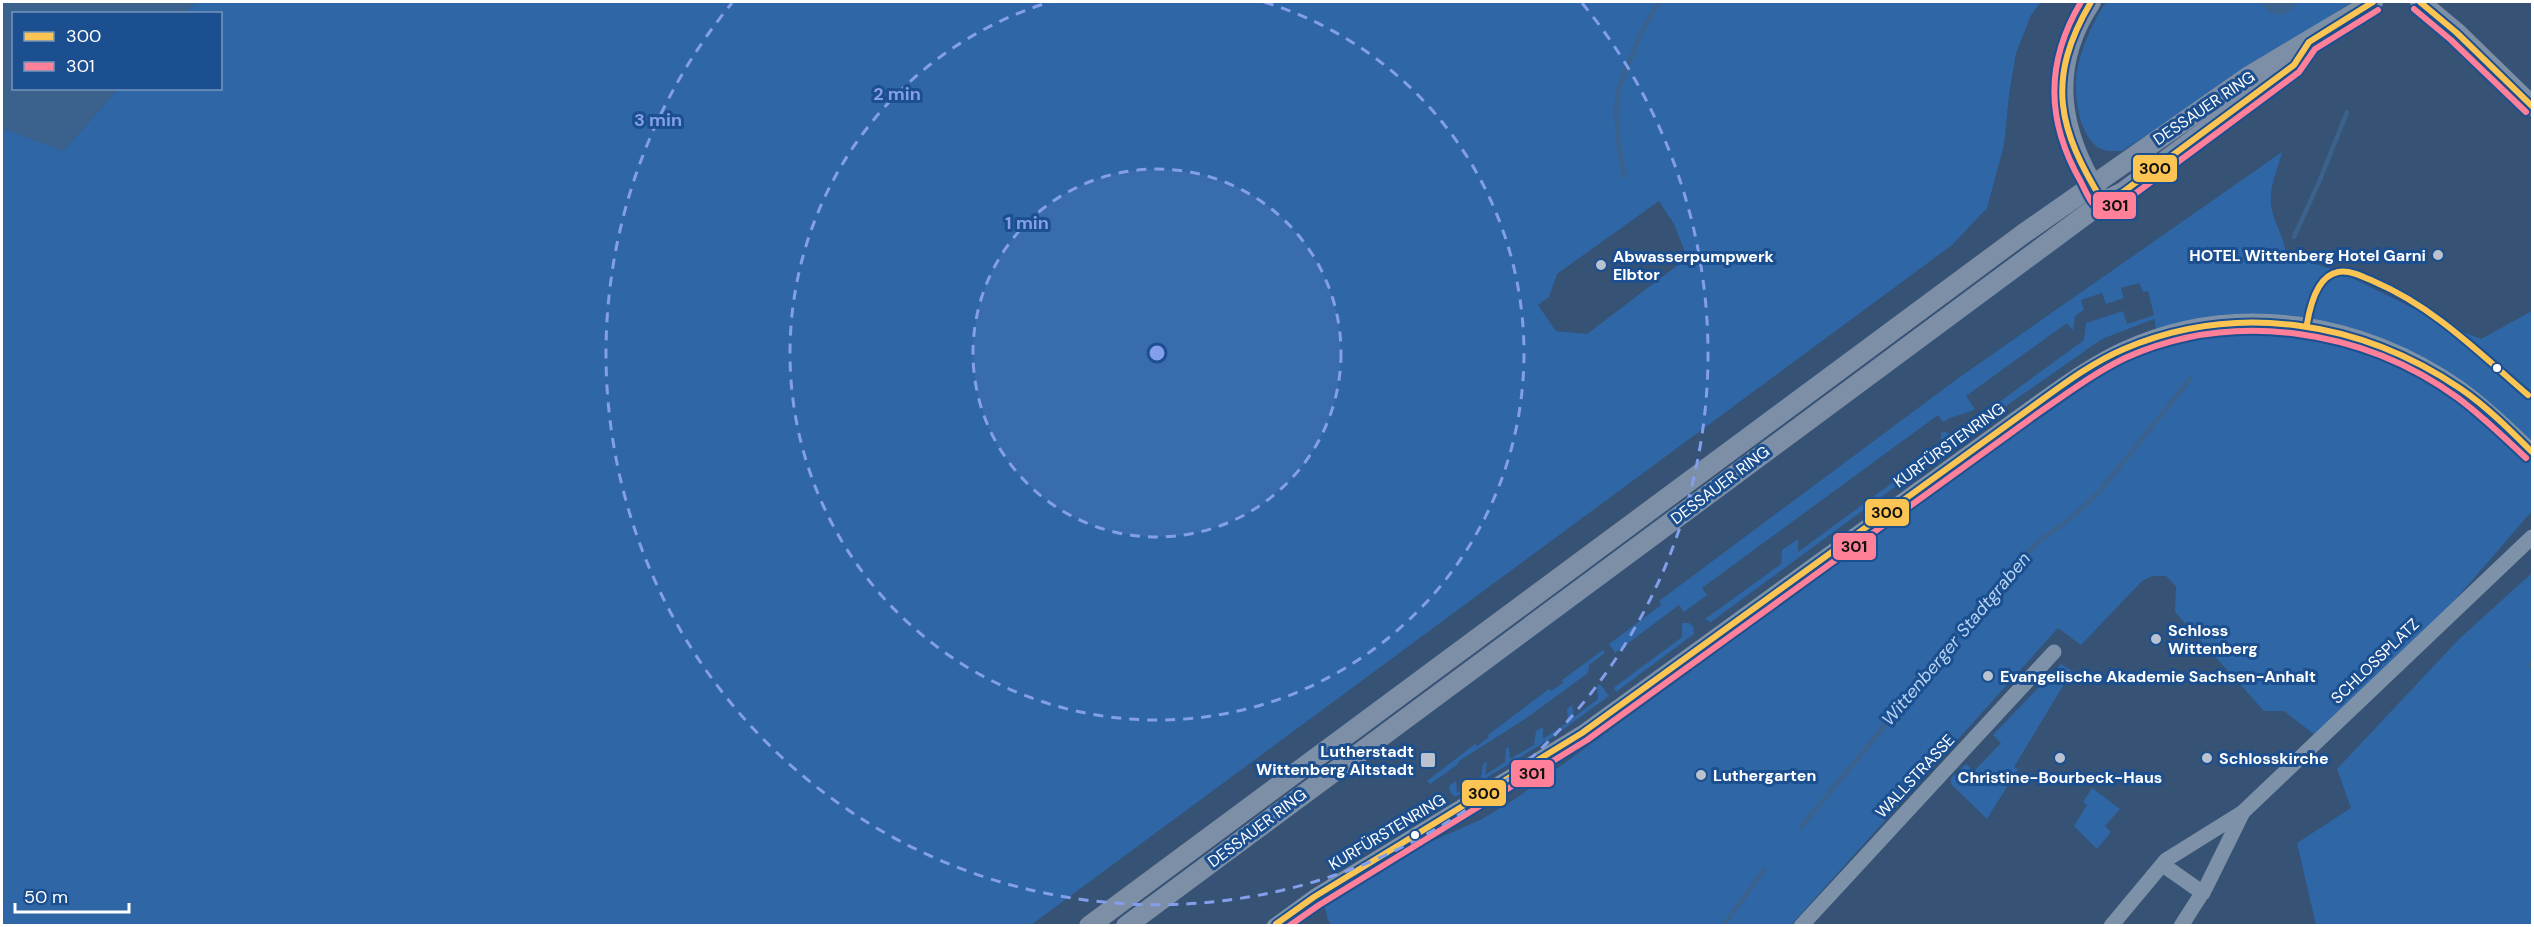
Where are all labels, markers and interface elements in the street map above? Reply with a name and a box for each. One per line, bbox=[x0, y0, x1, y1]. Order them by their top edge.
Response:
legend bbox=[12, 12, 222, 90]
text: 300 bbox=[66, 24, 101, 48]
text: 301 bbox=[66, 54, 95, 78]
street label: DESSAUER RING bbox=[2149, 66, 2259, 150]
text: 2 min bbox=[873, 82, 921, 106]
text: 3 min bbox=[634, 108, 682, 132]
line badge: 300 bbox=[2132, 154, 2178, 183]
text: 300 bbox=[2139, 158, 2171, 179]
line badge: 301 bbox=[2092, 191, 2137, 220]
text: 301 bbox=[2102, 195, 2128, 216]
text: 1 min bbox=[1005, 211, 1049, 235]
place label: HOTEL Wittenberg Hotel Garni bbox=[2189, 245, 2426, 266]
place label: Abwasserpumpwerk Elbtor bbox=[1613, 246, 1774, 285]
marker: HOTEL Wittenberg Hotel Garni bbox=[2431, 248, 2445, 262]
marker: Abwasserpumpwerk Elbtor bbox=[1594, 258, 1608, 272]
centre of rings bbox=[1147, 343, 1167, 363]
unlabelled marker bbox=[2491, 362, 2503, 374]
street label: KURFÜRSTENRING bbox=[1889, 398, 2009, 492]
street label: DESSAUER RING bbox=[1666, 441, 1774, 529]
line badge: 300 bbox=[1864, 498, 1910, 527]
text: 300 bbox=[1871, 502, 1903, 523]
line badge: 301 bbox=[1832, 532, 1877, 561]
text: 301 bbox=[1841, 536, 1867, 557]
water label: Wittenberger Stadtgraben bbox=[1876, 547, 2036, 731]
street label: SCHLOSSPLATZ bbox=[2326, 614, 2424, 708]
place label: Schloss Wittenberg bbox=[2168, 620, 2258, 659]
marker: Schloss Wittenberg bbox=[2149, 632, 2163, 646]
place label: Evangelische Akademie Sachsen-Anhalt bbox=[2000, 666, 2316, 687]
marker: Evangelische Akademie Sachsen-Anhalt bbox=[1981, 669, 1995, 683]
street label: WALLSTRASSE bbox=[1871, 730, 1959, 822]
place label: Lutherstadt Wittenberg Altstadt bbox=[1256, 741, 1414, 780]
place label: Schlosskirche bbox=[2219, 748, 2329, 769]
marker: Lutherstadt Wittenberg Altstadt bbox=[1419, 751, 1437, 769]
marker: Christine-Bourbeck-Haus bbox=[2053, 751, 2067, 765]
marker: Schlosskirche bbox=[2200, 751, 2214, 765]
line badge: 301 bbox=[1510, 759, 1555, 788]
text: 301 bbox=[1519, 763, 1545, 784]
place label: Luthergarten bbox=[1713, 765, 1816, 786]
place label: Christine-Bourbeck-Haus bbox=[1958, 767, 2162, 788]
marker: Luthergarten bbox=[1694, 768, 1708, 782]
line badge: 300 bbox=[1461, 779, 1507, 807]
text: 300 bbox=[1468, 783, 1500, 804]
street label: DESSAUER RING bbox=[1203, 784, 1311, 872]
street label: KURFÜRSTENRING bbox=[1325, 789, 1449, 875]
unlabelled marker bbox=[1409, 829, 1421, 841]
scale bar bbox=[15, 876, 129, 914]
text: 50 m bbox=[24, 885, 68, 909]

